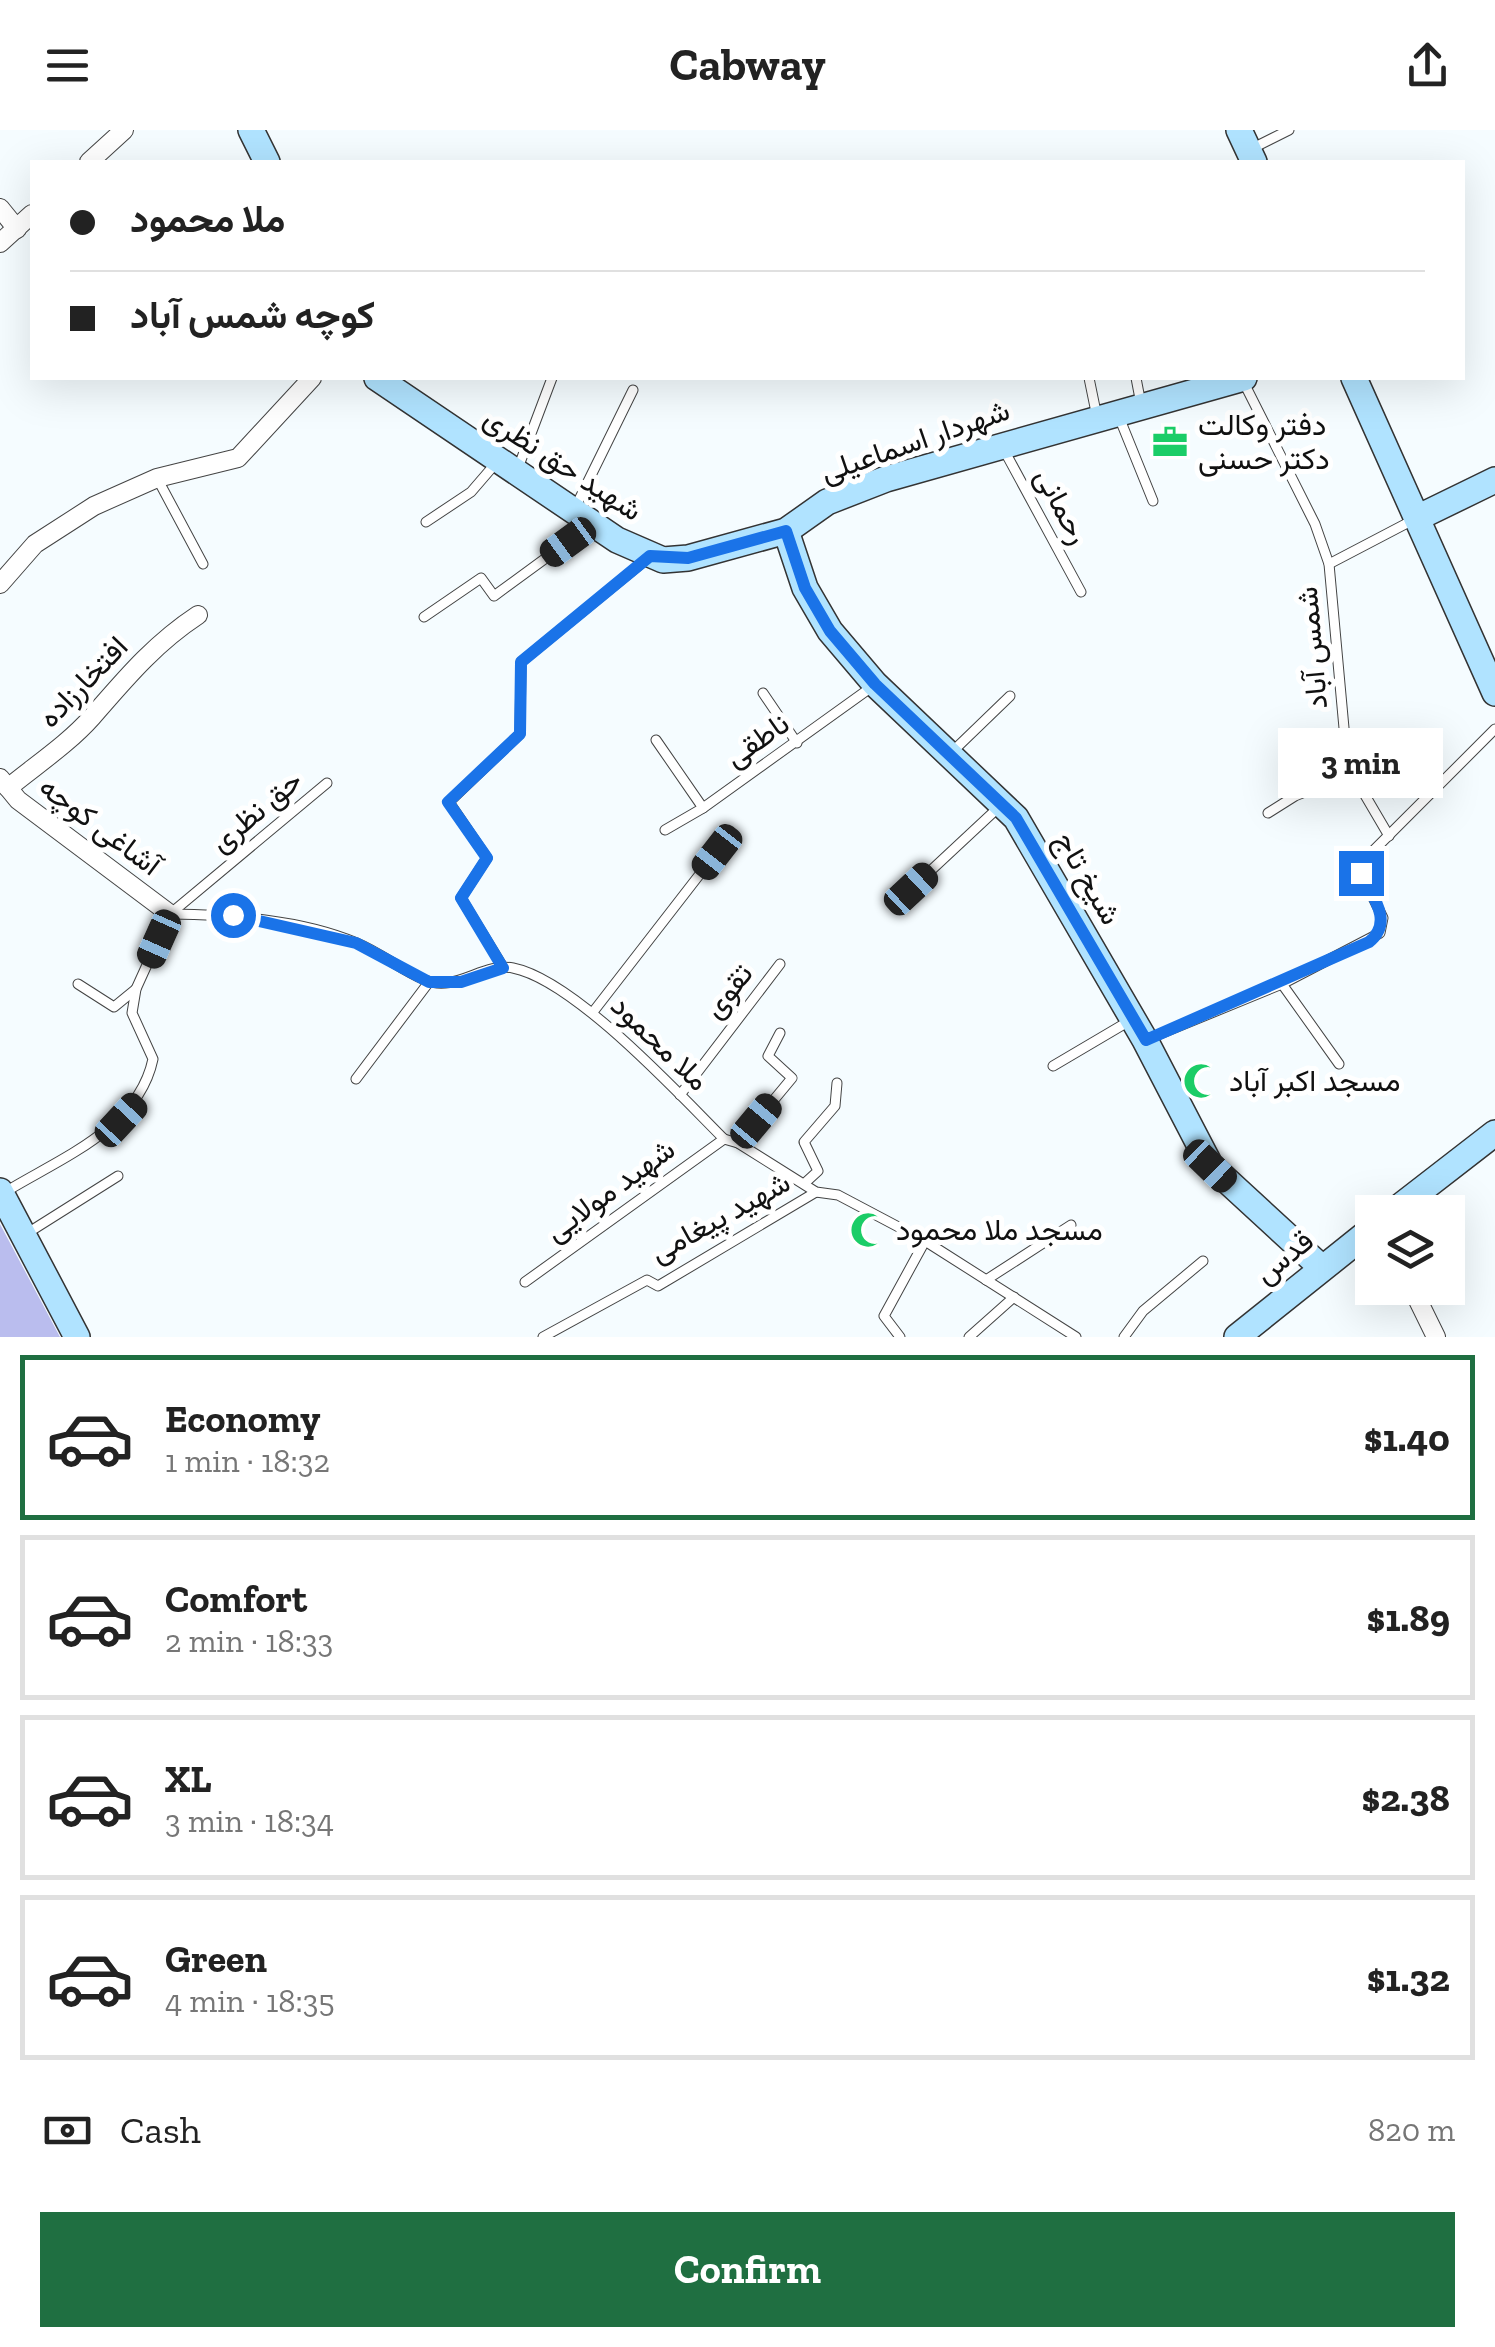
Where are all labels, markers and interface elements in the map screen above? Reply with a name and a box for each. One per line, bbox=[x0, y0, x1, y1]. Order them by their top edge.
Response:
icon: menu bbox=[40, 38, 95, 93]
text: Cabway bbox=[669, 38, 826, 92]
icon: share bbox=[1400, 38, 1455, 93]
text: ملا محمود bbox=[130, 196, 285, 242]
text: کوچه شمس آباد bbox=[130, 292, 375, 338]
street label: شهردار اسماعیلی bbox=[816, 392, 1014, 490]
street label: شهید حق نظری bbox=[477, 400, 649, 528]
place label: دفتر وکالت دکتر حسنی bbox=[1198, 407, 1329, 477]
office icon: دفتر وکالت دکتر حسنی bbox=[1151, 423, 1189, 461]
street label: رحمانی bbox=[1027, 462, 1097, 550]
car bbox=[535, 512, 601, 572]
street label: شمس آباد bbox=[1289, 585, 1335, 711]
street label: افتخارزاده bbox=[31, 629, 135, 735]
street label: ناطقی bbox=[718, 705, 796, 775]
callout: 3 min bbox=[1278, 728, 1444, 798]
text: 3 min bbox=[1321, 744, 1400, 782]
street label: حق نظری bbox=[203, 762, 309, 860]
street label: آشاغی کوچه bbox=[31, 769, 169, 886]
car bbox=[687, 819, 747, 885]
street label: شیخ تاج bbox=[1045, 825, 1129, 932]
route end bbox=[1339, 851, 1384, 896]
car bbox=[879, 858, 943, 920]
route start bbox=[211, 893, 256, 938]
car bbox=[133, 905, 185, 973]
street label: تقوی bbox=[696, 957, 760, 1025]
street label: ملا محمود bbox=[604, 988, 716, 1098]
mosque icon: مسجد اکبر آباد bbox=[1182, 1062, 1220, 1100]
place label: مسجد اکبر آباد bbox=[1229, 1063, 1401, 1099]
car bbox=[90, 1088, 152, 1152]
car bbox=[725, 1088, 787, 1154]
street label: شهید مولایی bbox=[538, 1131, 682, 1249]
car bbox=[1178, 1134, 1242, 1198]
street label: شهید پیغامی bbox=[644, 1164, 797, 1272]
map controls bbox=[1355, 1195, 1465, 1305]
button: layers bbox=[1355, 1195, 1465, 1305]
mosque icon: مسجد ملا محمود bbox=[849, 1211, 887, 1249]
place label: مسجد ملا محمود bbox=[896, 1212, 1103, 1248]
street label: قدس bbox=[1247, 1223, 1321, 1291]
icon: car bbox=[45, 1393, 135, 1483]
text: Economy bbox=[165, 1396, 320, 1442]
text: $1.40 bbox=[1364, 1415, 1450, 1461]
text: 1 min · 18:32 bbox=[165, 1442, 330, 1480]
icon: car bbox=[45, 1573, 135, 1663]
text: Comfort bbox=[165, 1576, 307, 1622]
text: $1.89 bbox=[1367, 1595, 1450, 1641]
text: 2 min · 18:33 bbox=[165, 1622, 333, 1660]
icon: car bbox=[45, 1753, 135, 1843]
text: XL bbox=[165, 1756, 212, 1802]
text: $2.38 bbox=[1362, 1775, 1450, 1821]
text: 3 min · 18:34 bbox=[165, 1802, 334, 1840]
icon: car bbox=[45, 1933, 135, 2023]
text: Green bbox=[165, 1936, 267, 1982]
text: $1.32 bbox=[1367, 1955, 1450, 2001]
text: 4 min · 18:35 bbox=[165, 1982, 335, 2020]
icon: cash bbox=[40, 2103, 95, 2158]
text: Cash bbox=[120, 2107, 201, 2153]
text: 820 m bbox=[1368, 2111, 1455, 2149]
button: Confirm bbox=[40, 2212, 1455, 2327]

